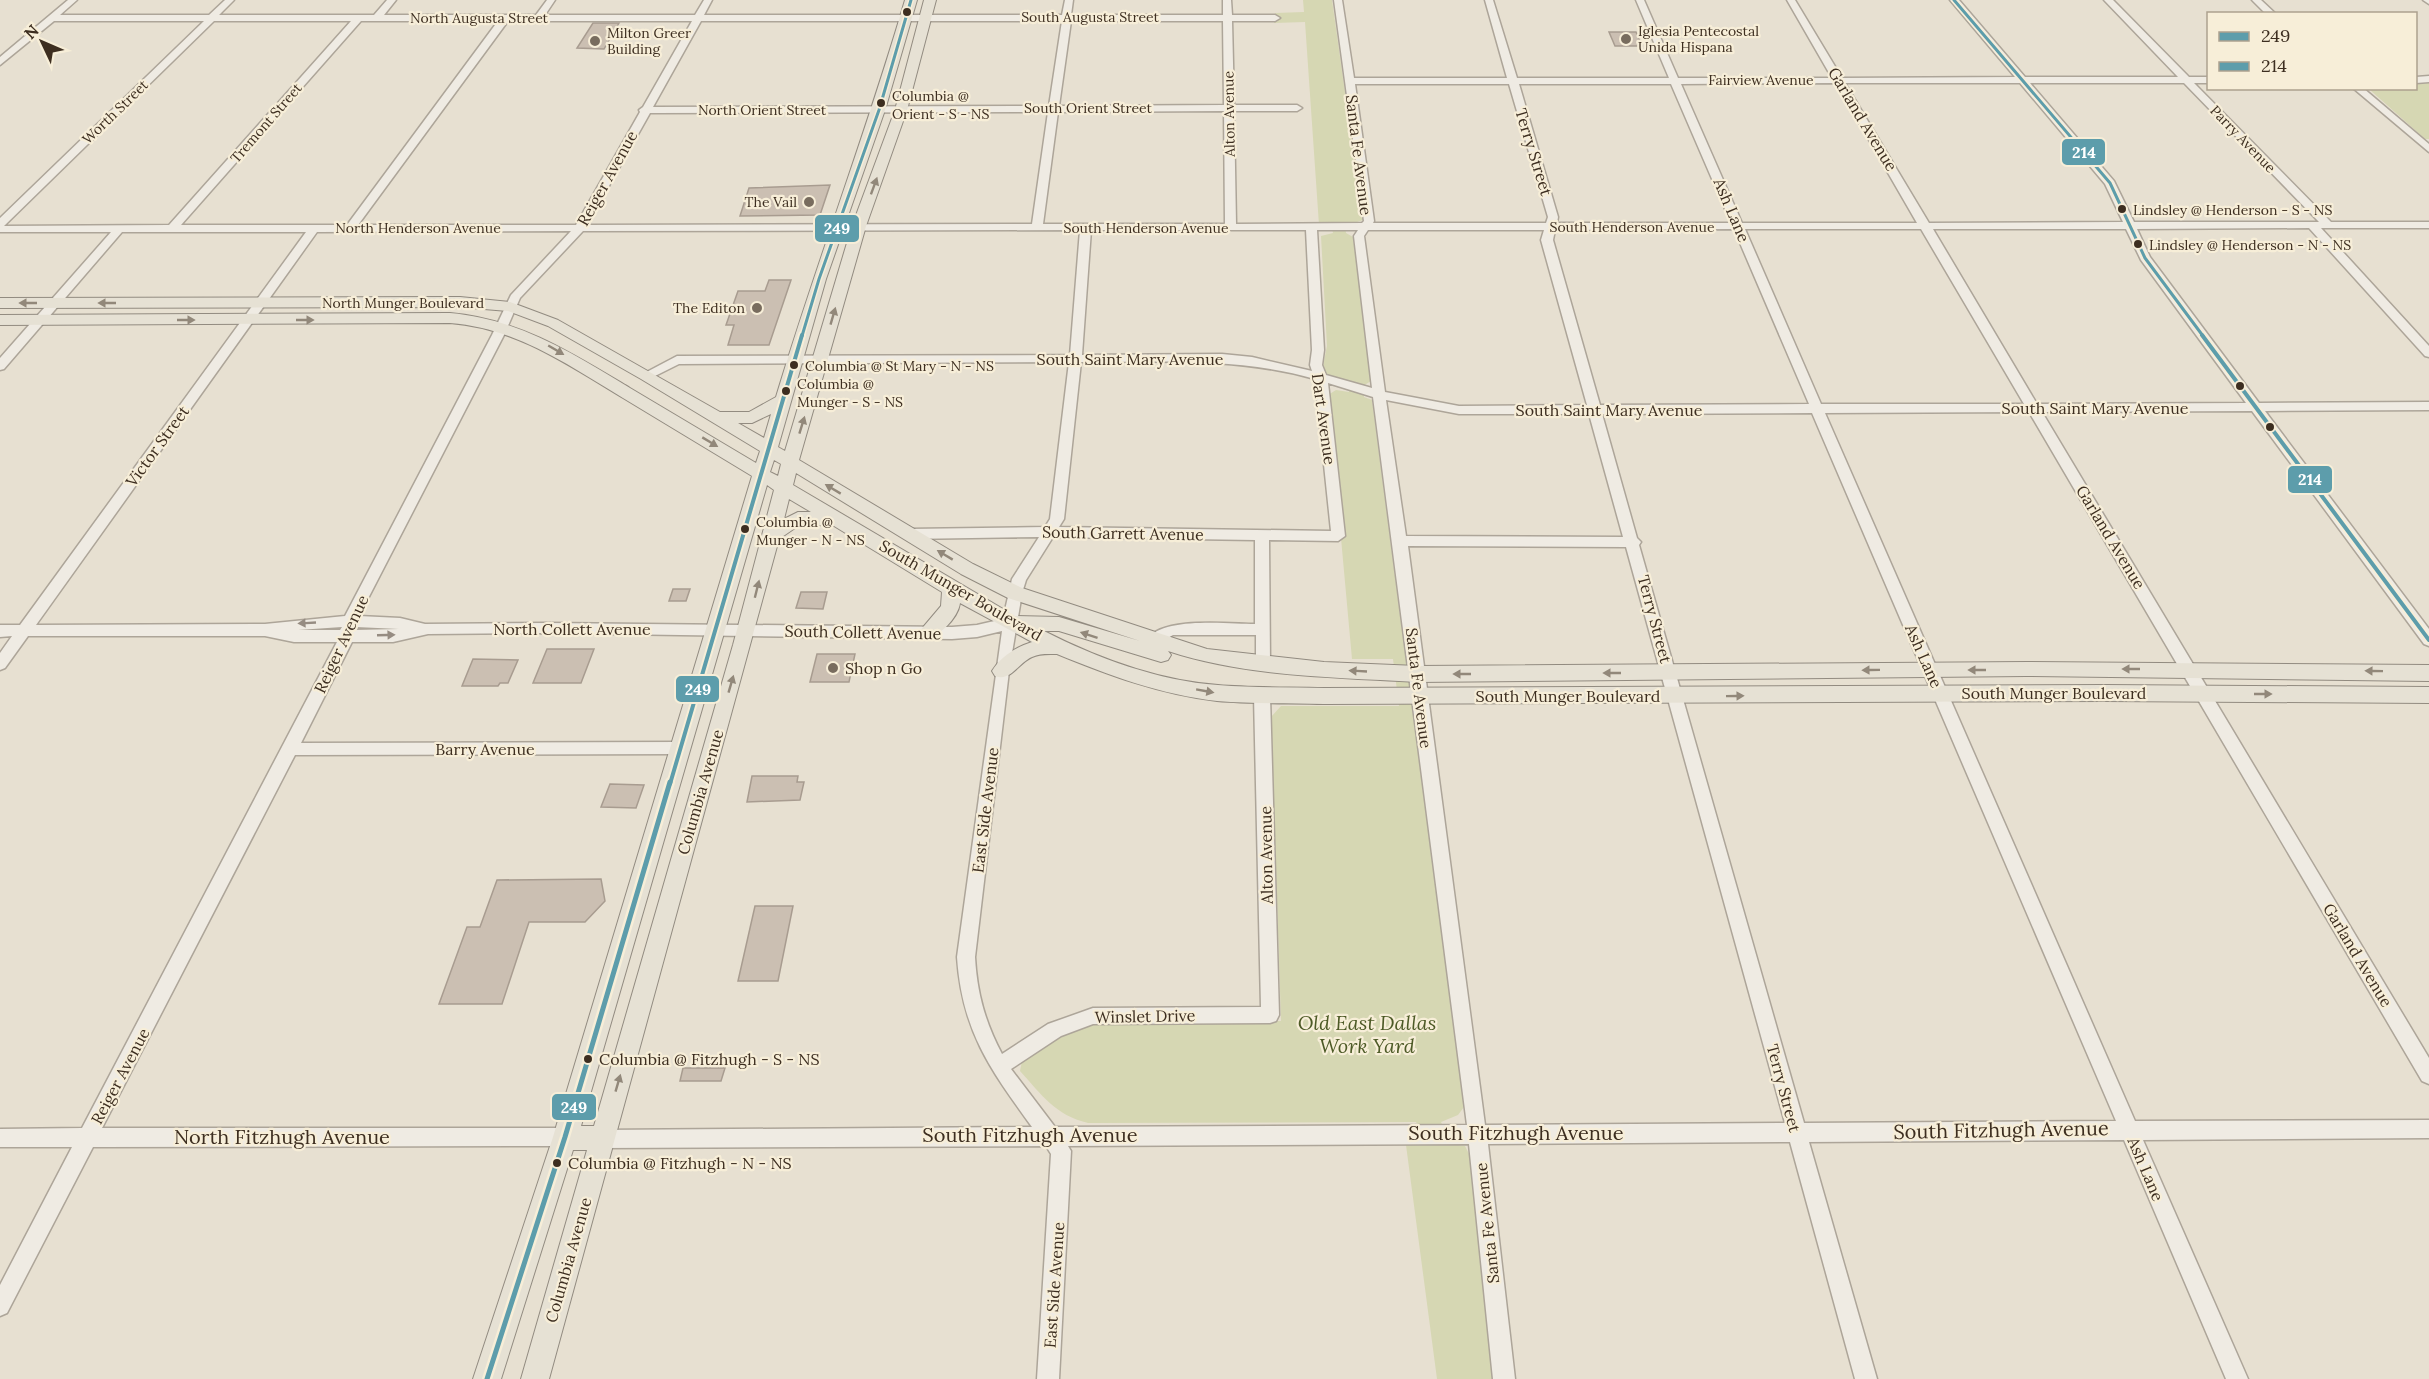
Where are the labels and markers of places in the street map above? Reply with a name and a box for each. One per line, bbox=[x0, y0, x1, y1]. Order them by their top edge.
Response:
unlabelled marker bbox=[901, 6, 913, 18]
place label: Iglesia Pentecostal Unida Hispana bbox=[1638, 22, 1759, 56]
place label: Milton Greer Building bbox=[607, 24, 691, 58]
marker: Iglesia Pentecostal Unida Hispana bbox=[1619, 32, 1633, 46]
marker: Milton Greer Building bbox=[588, 34, 602, 48]
place label: Columbia @ Orient - S - NS bbox=[892, 87, 990, 123]
marker: Columbia @ Orient - S - NS bbox=[875, 97, 887, 109]
place label: The Vail bbox=[745, 193, 797, 211]
marker: The Vail bbox=[802, 195, 816, 209]
place label: Lindsley @ Henderson - S - NS bbox=[2133, 201, 2333, 219]
marker: Lindsley @ Henderson - S - NS bbox=[2116, 203, 2128, 215]
place label: Lindsley @ Henderson - N - NS bbox=[2149, 236, 2351, 254]
marker: Lindsley @ Henderson - N - NS bbox=[2132, 238, 2144, 250]
place label: The Editon bbox=[673, 299, 745, 317]
marker: The Editon bbox=[750, 301, 764, 315]
place label: Columbia @ St Mary - N - NS bbox=[805, 357, 994, 375]
marker: Columbia @ St Mary - N - NS bbox=[788, 359, 800, 371]
place label: Columbia @ Munger - S - NS bbox=[797, 375, 903, 411]
unlabelled marker bbox=[2234, 380, 2246, 392]
marker: Columbia @ Munger - S - NS bbox=[780, 385, 792, 397]
unlabelled marker bbox=[2264, 421, 2276, 433]
place label: Columbia @ Munger - N - NS bbox=[756, 513, 865, 549]
marker: Columbia @ Munger - N - NS bbox=[739, 523, 751, 535]
place label: Shop n Go bbox=[845, 658, 922, 678]
marker: Shop n Go bbox=[826, 661, 840, 675]
place label: Columbia @ Fitzhugh - S - NS bbox=[599, 1049, 820, 1069]
marker: Columbia @ Fitzhugh - S - NS bbox=[582, 1053, 594, 1065]
place label: Columbia @ Fitzhugh - N - NS bbox=[568, 1153, 792, 1173]
marker: Columbia @ Fitzhugh - N - NS bbox=[551, 1157, 563, 1169]

